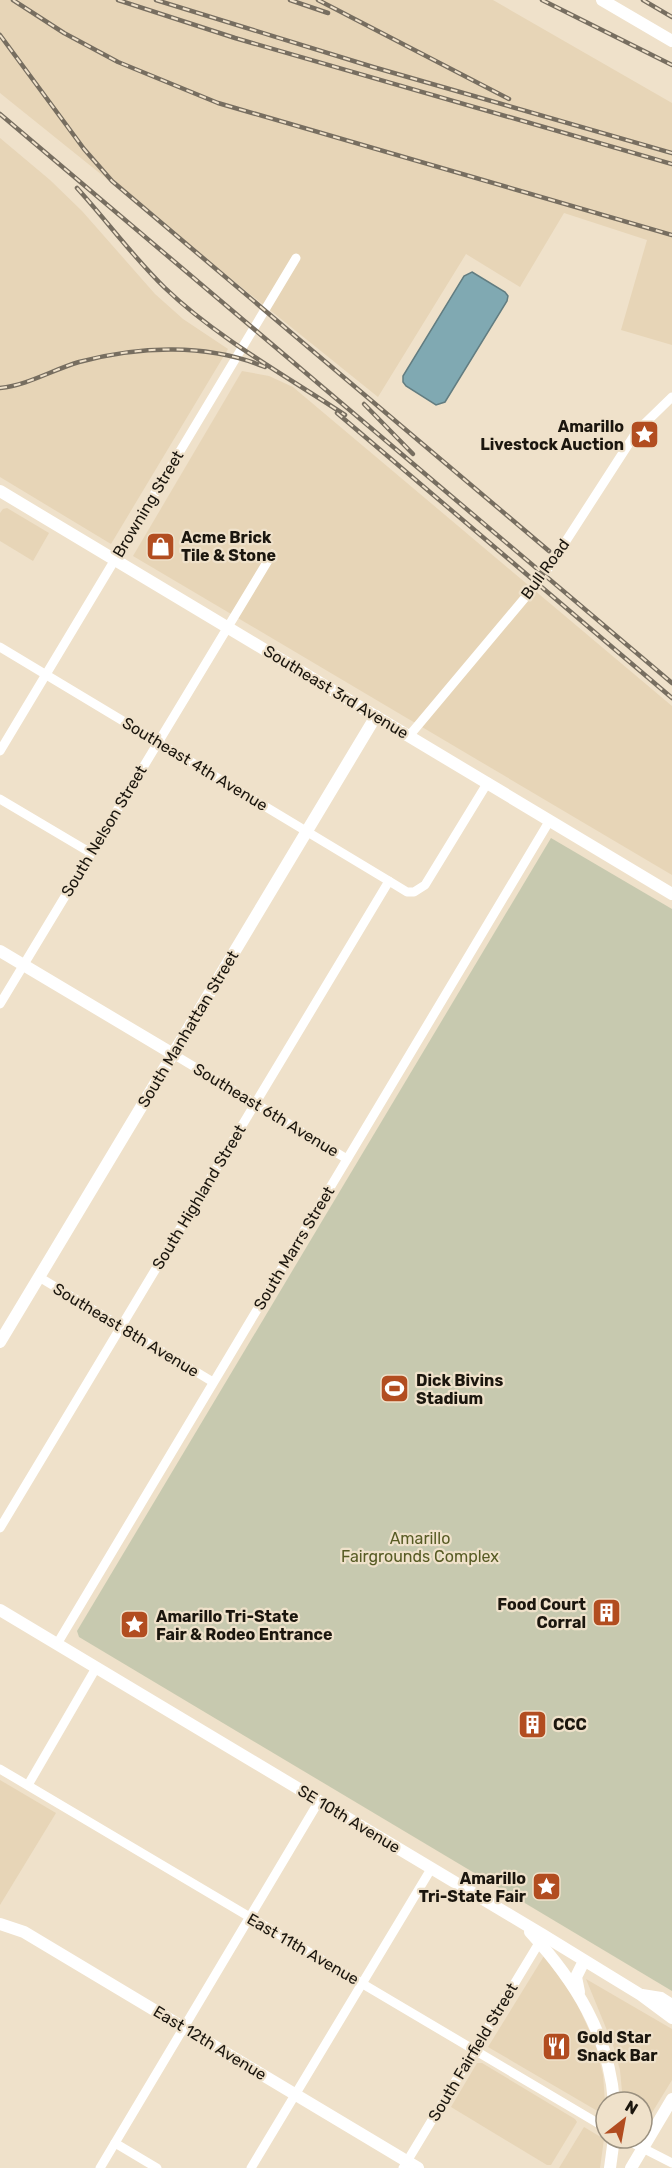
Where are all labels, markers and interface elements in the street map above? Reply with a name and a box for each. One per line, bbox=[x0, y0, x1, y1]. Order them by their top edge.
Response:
place label: Amarillo Livestock Auction bbox=[480, 417, 624, 454]
place icon: Amarillo Livestock Auction bbox=[629, 419, 661, 451]
street label: Browning Street bbox=[109, 447, 187, 561]
place label: Acme Brick Tile & Stone bbox=[181, 528, 276, 565]
shop icon: Acme Brick Tile & Stone bbox=[144, 530, 176, 562]
street label: Bull Road bbox=[517, 535, 573, 603]
street label: Southeast 3rd Avenue bbox=[260, 641, 412, 743]
street label: Southeast 4th Avenue bbox=[119, 713, 271, 815]
street label: South Nelson Street bbox=[57, 762, 151, 900]
street label: South Manhattan Street bbox=[134, 947, 242, 1111]
street label: Southeast 6th Avenue bbox=[190, 1059, 342, 1161]
street label: South Highland Street bbox=[148, 1121, 250, 1273]
street label: South Marrs Street bbox=[250, 1183, 338, 1313]
street label: Southeast 8th Avenue bbox=[50, 1279, 202, 1381]
place label: Dick Bivins Stadium bbox=[416, 1371, 503, 1408]
sports icon: Dick Bivins Stadium bbox=[379, 1373, 411, 1405]
park label: Amarillo Fairgrounds Complex bbox=[341, 1529, 499, 1566]
place label: Food Court Corral bbox=[497, 1595, 587, 1632]
building icon: Food Court Corral bbox=[591, 1597, 623, 1629]
place label: Amarillo Tri-State Fair & Rodeo Entrance bbox=[156, 1607, 332, 1644]
place icon: Amarillo Tri-State Fair & Rodeo Entrance bbox=[119, 1609, 151, 1641]
building icon: CCC bbox=[516, 1708, 548, 1740]
place label: CCC bbox=[553, 1715, 587, 1734]
street label: SE 10th Avenue bbox=[294, 1781, 404, 1857]
place label: Amarillo Tri-State Fair bbox=[419, 1869, 527, 1906]
place icon: Amarillo Tri-State Fair bbox=[531, 1871, 563, 1903]
street label: East 11th Avenue bbox=[244, 1909, 362, 1989]
street label: South Fairfield Street bbox=[424, 1980, 522, 2124]
street label: East 12th Avenue bbox=[150, 2002, 270, 2084]
place label: Gold Star Snack Bar bbox=[577, 2028, 658, 2065]
restaurant icon: Gold Star Snack Bar bbox=[540, 2030, 572, 2062]
north arrow bbox=[594, 2090, 654, 2150]
text: N bbox=[622, 2096, 641, 2119]

